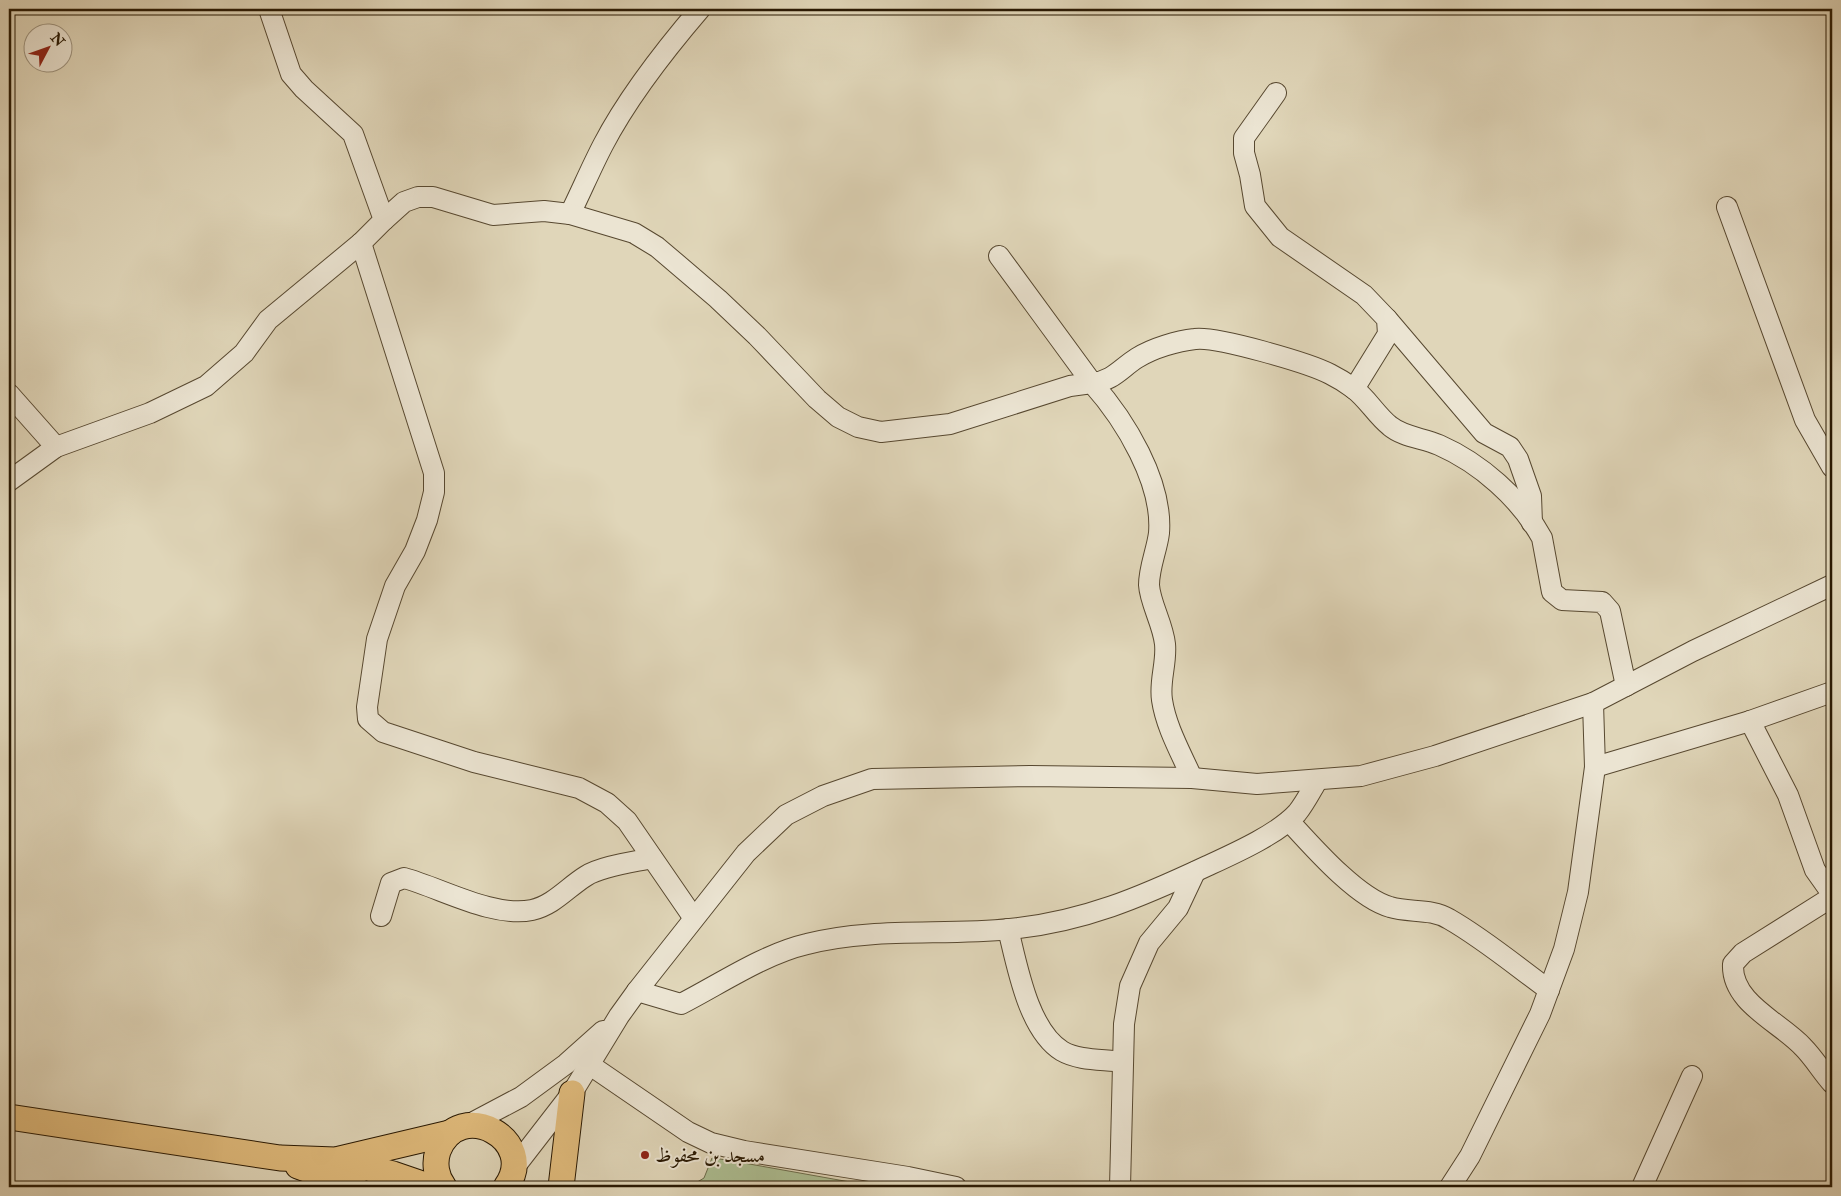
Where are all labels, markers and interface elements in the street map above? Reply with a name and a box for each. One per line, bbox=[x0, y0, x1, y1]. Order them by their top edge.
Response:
north arrow bbox=[22, 22, 72, 72]
text: N bbox=[46, 29, 68, 50]
place label: مسجد بن محفوظ bbox=[655, 1142, 765, 1169]
marker: مسجد بن محفوظ bbox=[639, 1149, 651, 1161]

